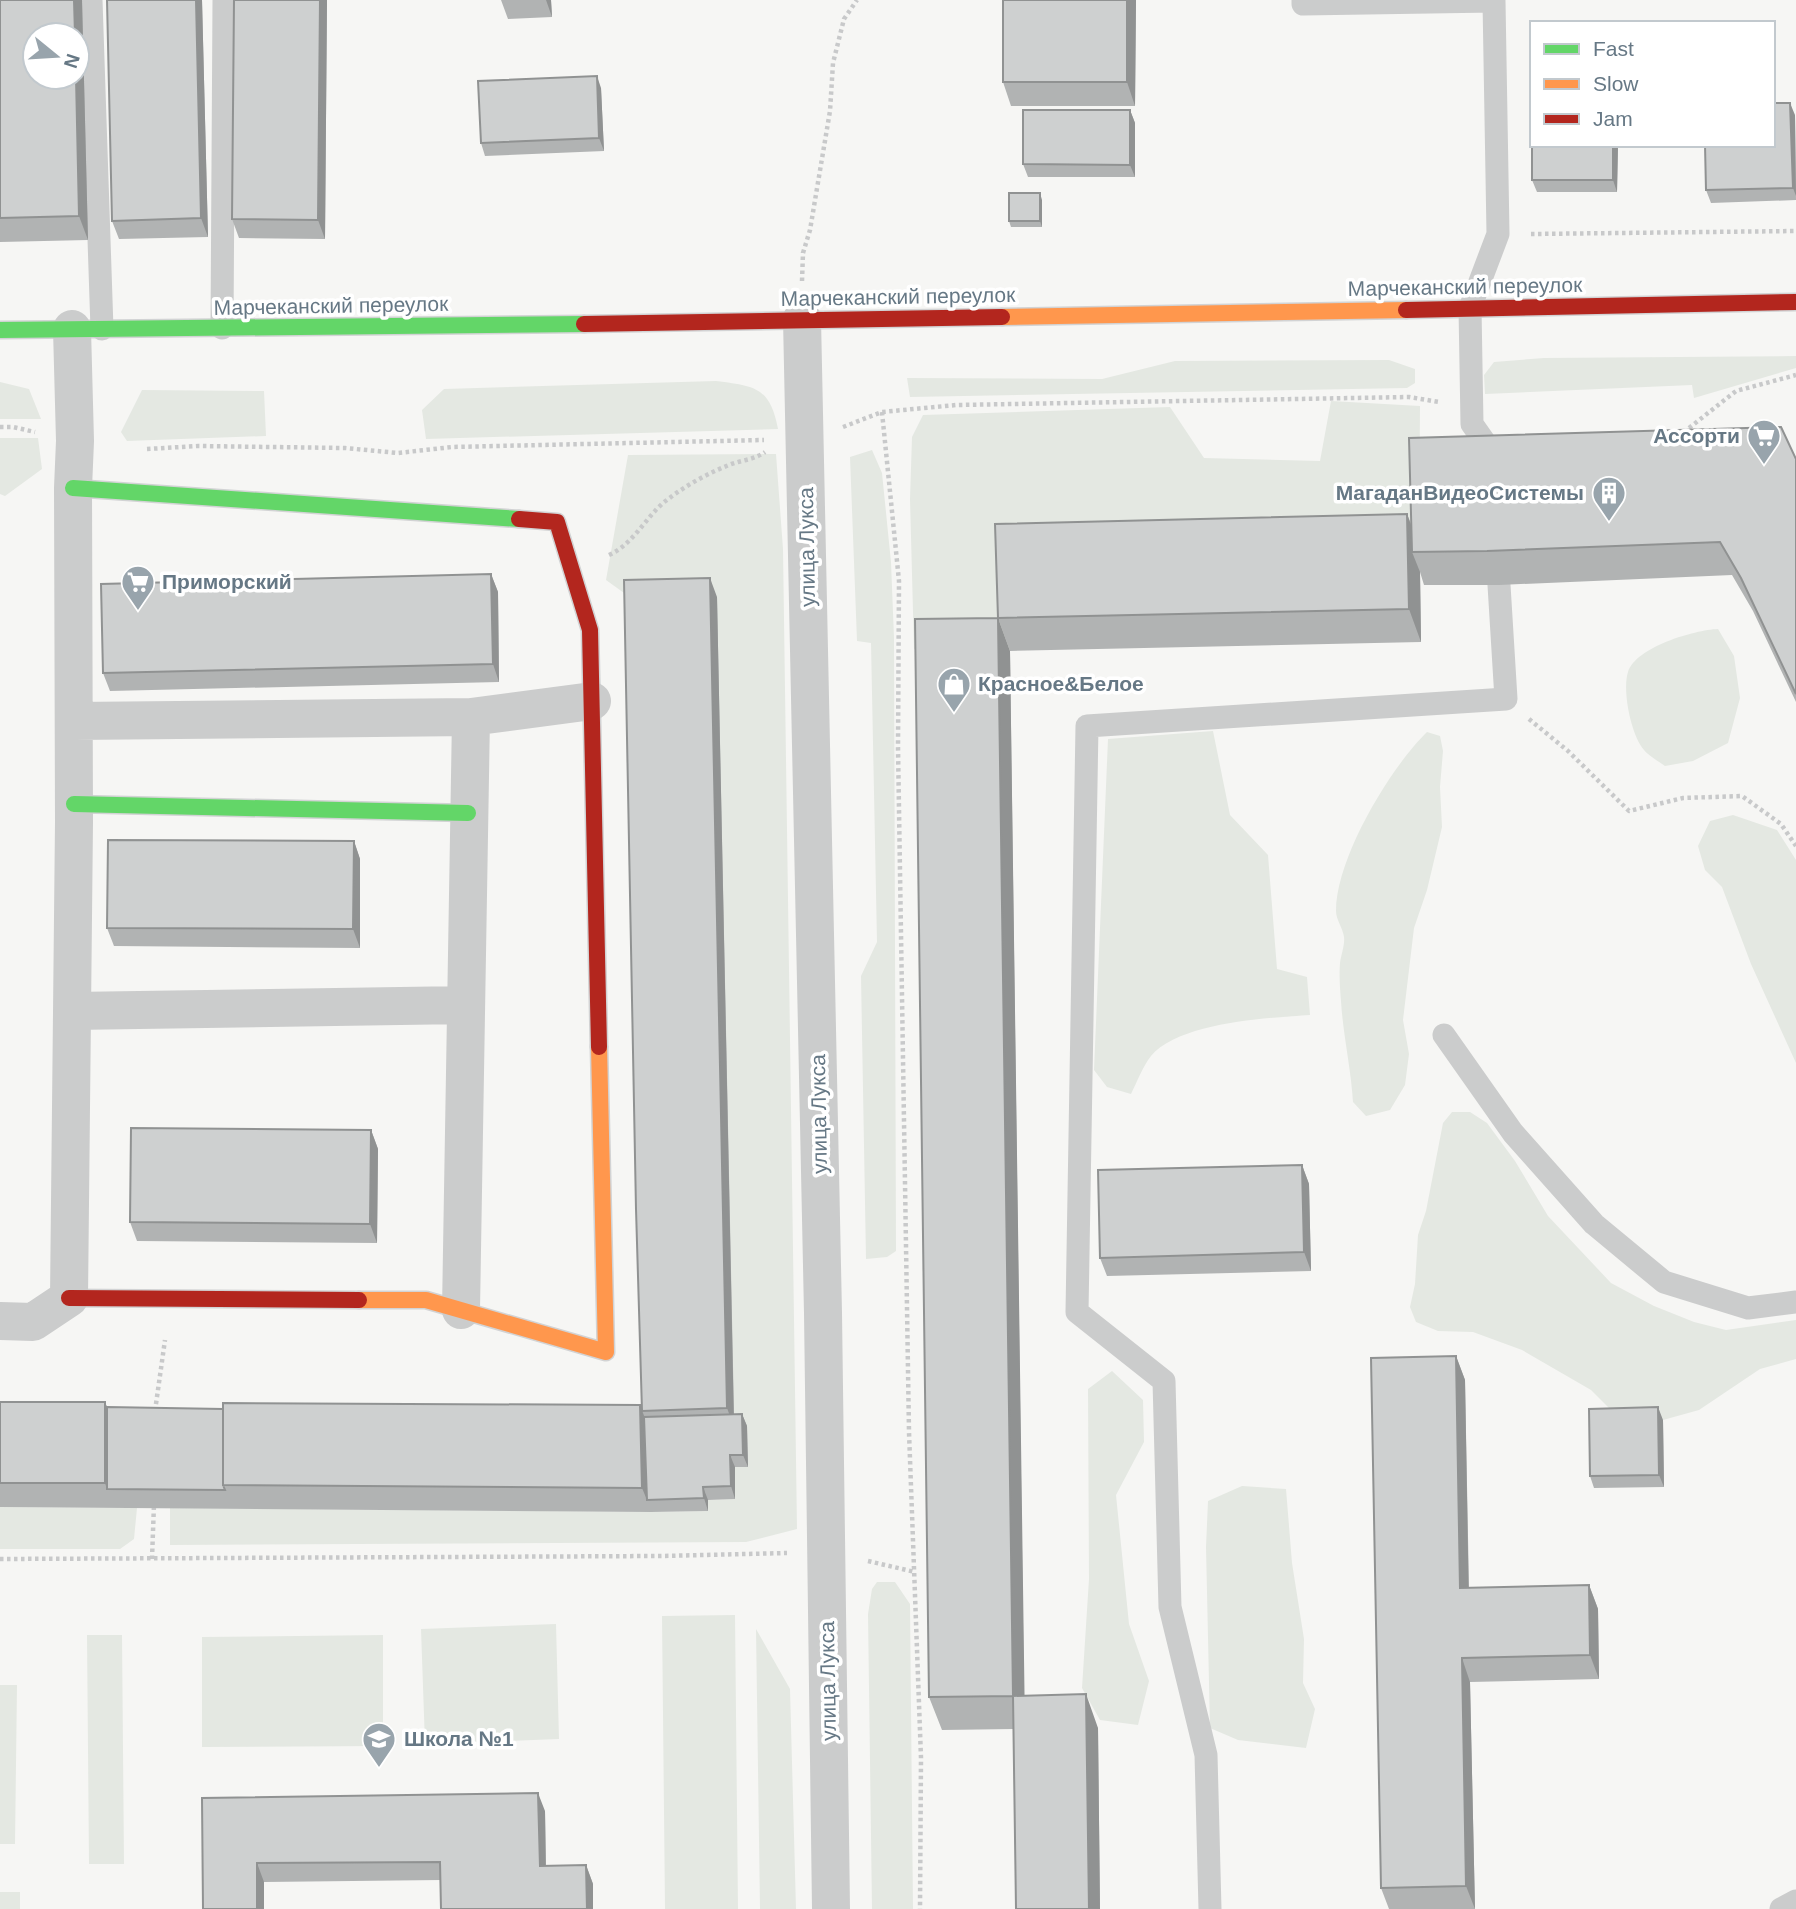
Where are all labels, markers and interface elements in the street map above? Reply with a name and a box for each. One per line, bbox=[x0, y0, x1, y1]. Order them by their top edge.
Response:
north arrow bbox=[21, 21, 91, 91]
legend bbox=[1530, 21, 1775, 147]
text: Fast bbox=[1593, 37, 1634, 60]
text: N bbox=[60, 51, 84, 71]
text: Slow bbox=[1593, 72, 1639, 95]
text: Jam bbox=[1593, 107, 1633, 130]
street label: Марчеканский переулок bbox=[1347, 273, 1583, 300]
street label: Марчеканский переулок bbox=[780, 283, 1016, 310]
street label: Марчеканский переулок bbox=[213, 292, 449, 319]
supermarket icon: Ассорти bbox=[1745, 417, 1783, 466]
place label: Ассорти bbox=[1653, 424, 1740, 447]
building icon: МагаданВидеоСистемы bbox=[1590, 474, 1628, 523]
place label: МагаданВидеоСистемы bbox=[1336, 481, 1584, 504]
street label: улица Лукса bbox=[794, 487, 819, 607]
supermarket icon: Приморский bbox=[119, 563, 157, 612]
place label: Приморский bbox=[162, 570, 292, 593]
shop icon: Красное&Белое bbox=[935, 665, 973, 714]
place label: Красное&Белое bbox=[978, 672, 1144, 695]
street label: улица Лукса bbox=[806, 1054, 831, 1174]
street label: улица Лукса bbox=[815, 1621, 840, 1741]
school or university icon: Школа №1 bbox=[360, 1720, 398, 1769]
place label: Школа №1 bbox=[404, 1727, 514, 1750]

